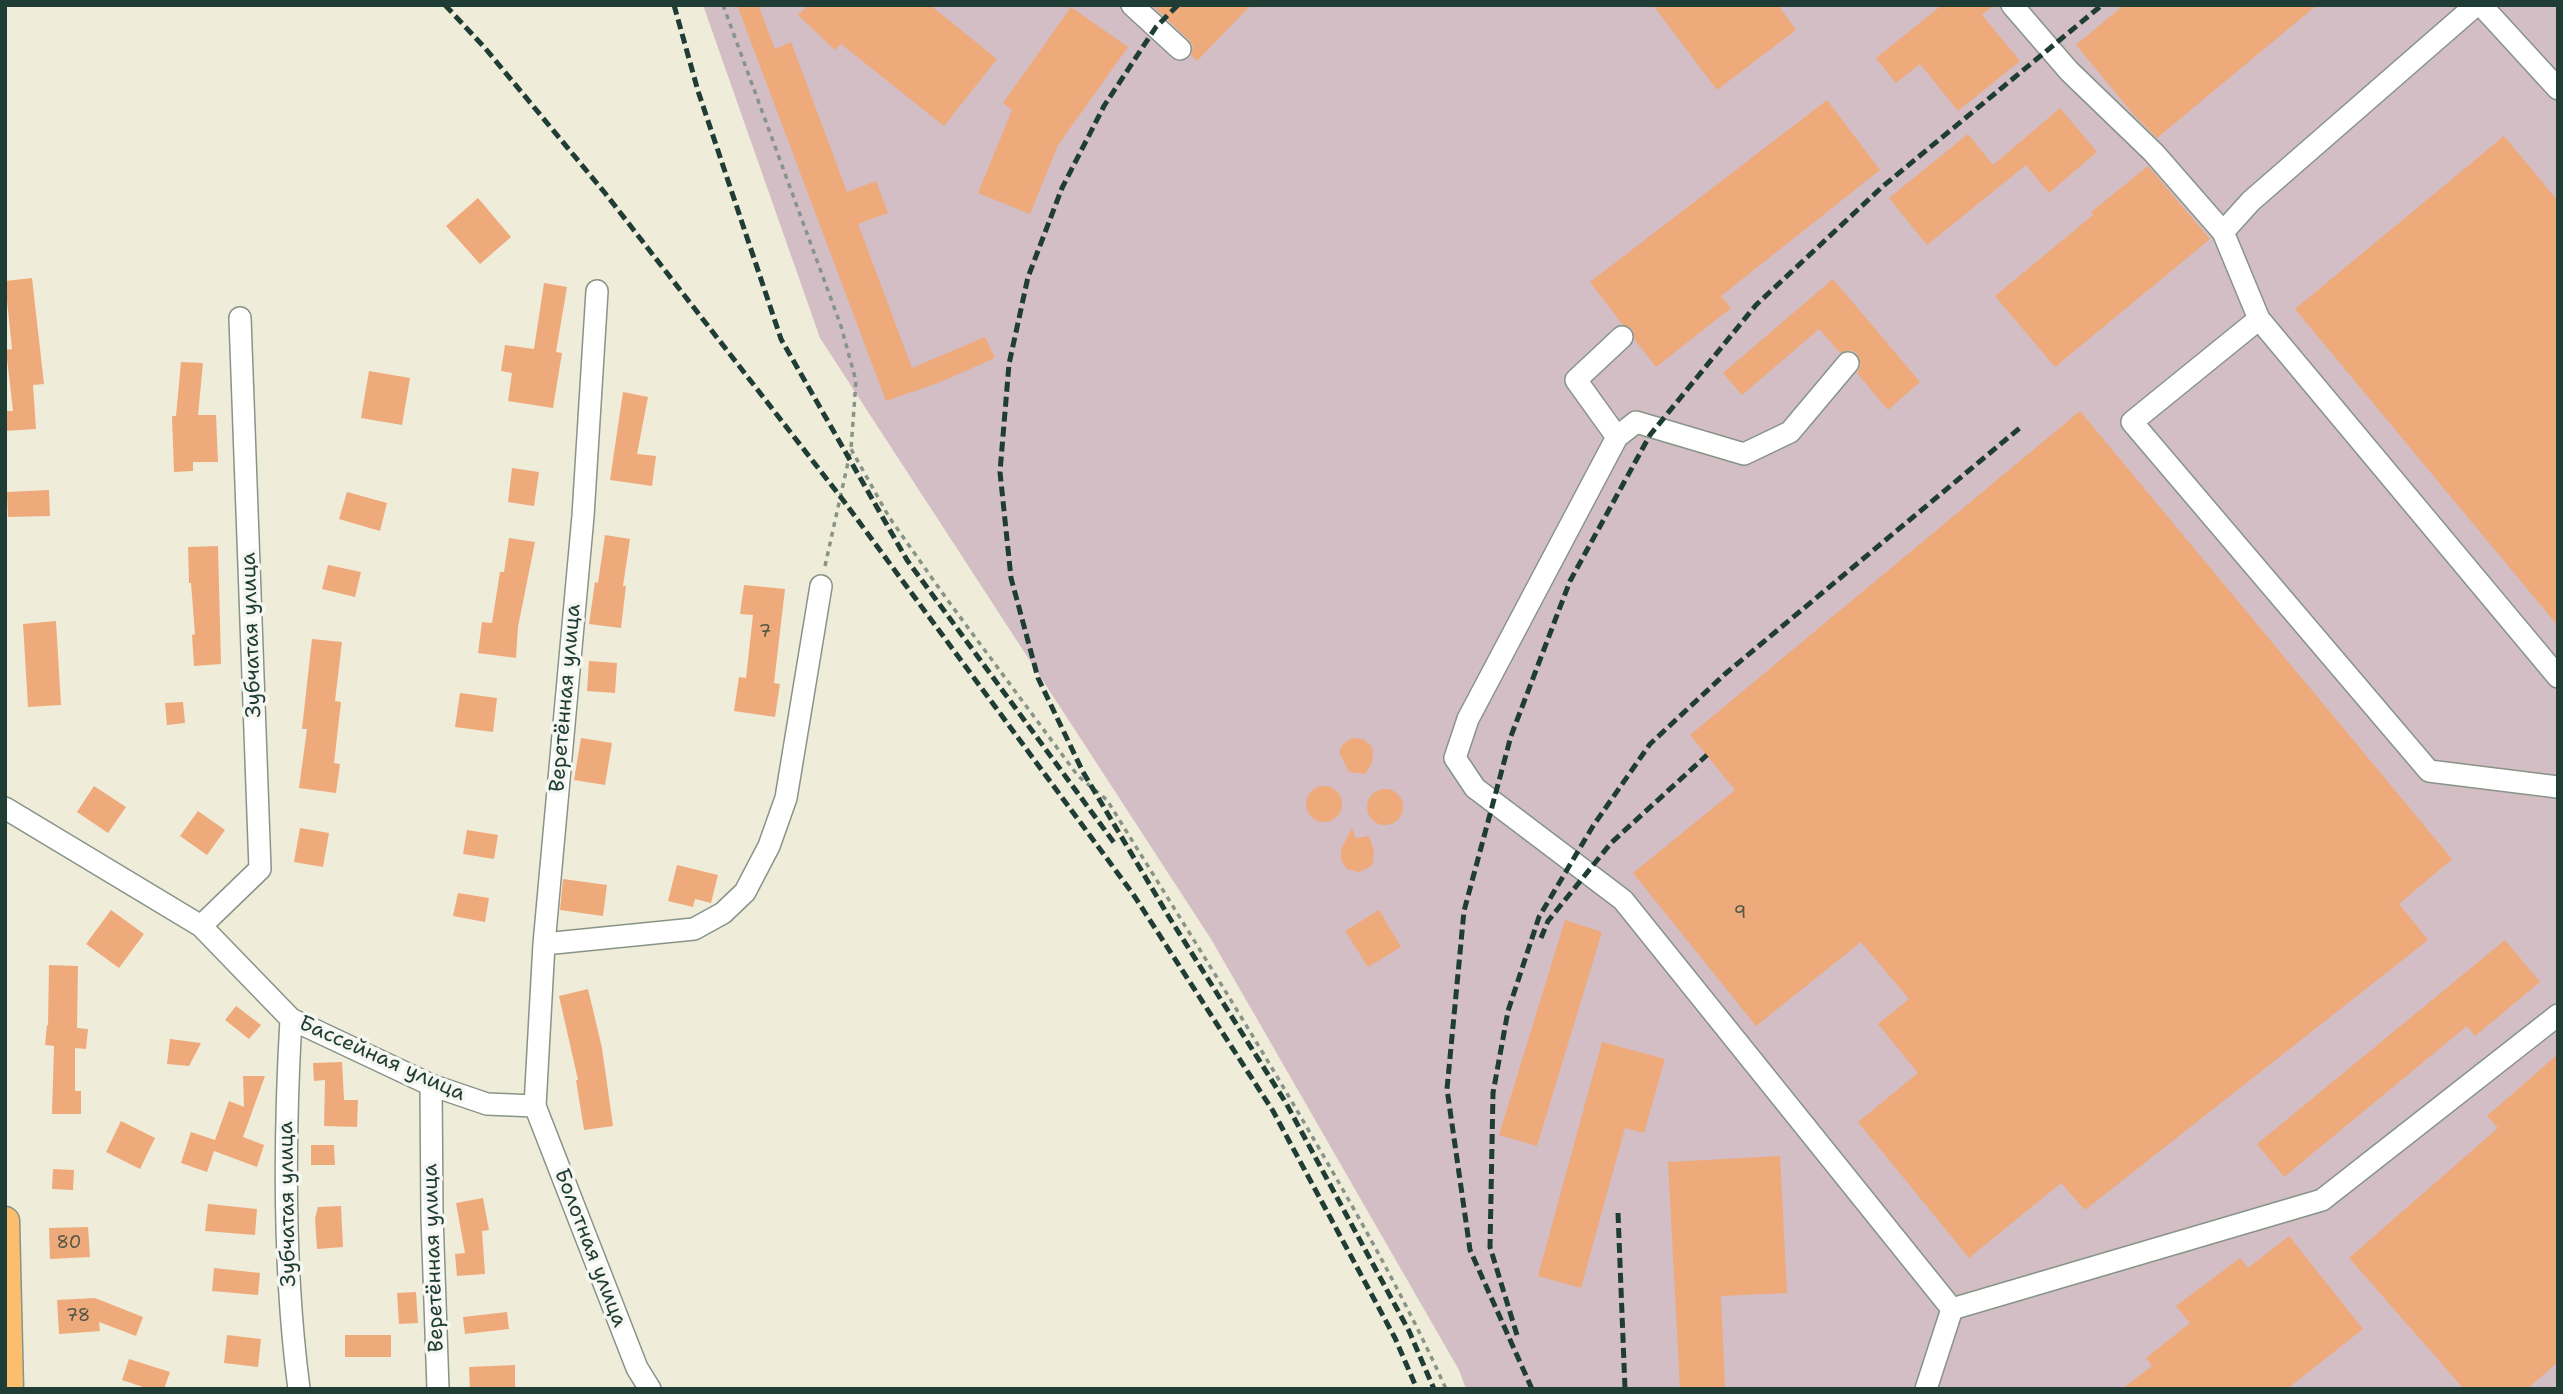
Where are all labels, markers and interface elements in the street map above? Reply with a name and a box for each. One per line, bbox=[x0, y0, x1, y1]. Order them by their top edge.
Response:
street label: Зубчатая улица bbox=[237, 552, 267, 718]
street label: Веретённая улица bbox=[545, 603, 587, 793]
house number: 7 bbox=[759, 621, 771, 643]
house number: 9 bbox=[1734, 902, 1746, 924]
street label: Бассейная улица bbox=[295, 1011, 469, 1107]
street label: Зубчатая улица bbox=[274, 1121, 302, 1287]
street label: Веретённая улица bbox=[418, 1163, 450, 1353]
street label: Болотная улица bbox=[548, 1165, 632, 1331]
house number: 80 bbox=[57, 1232, 81, 1254]
house number: 78 bbox=[66, 1305, 90, 1327]

